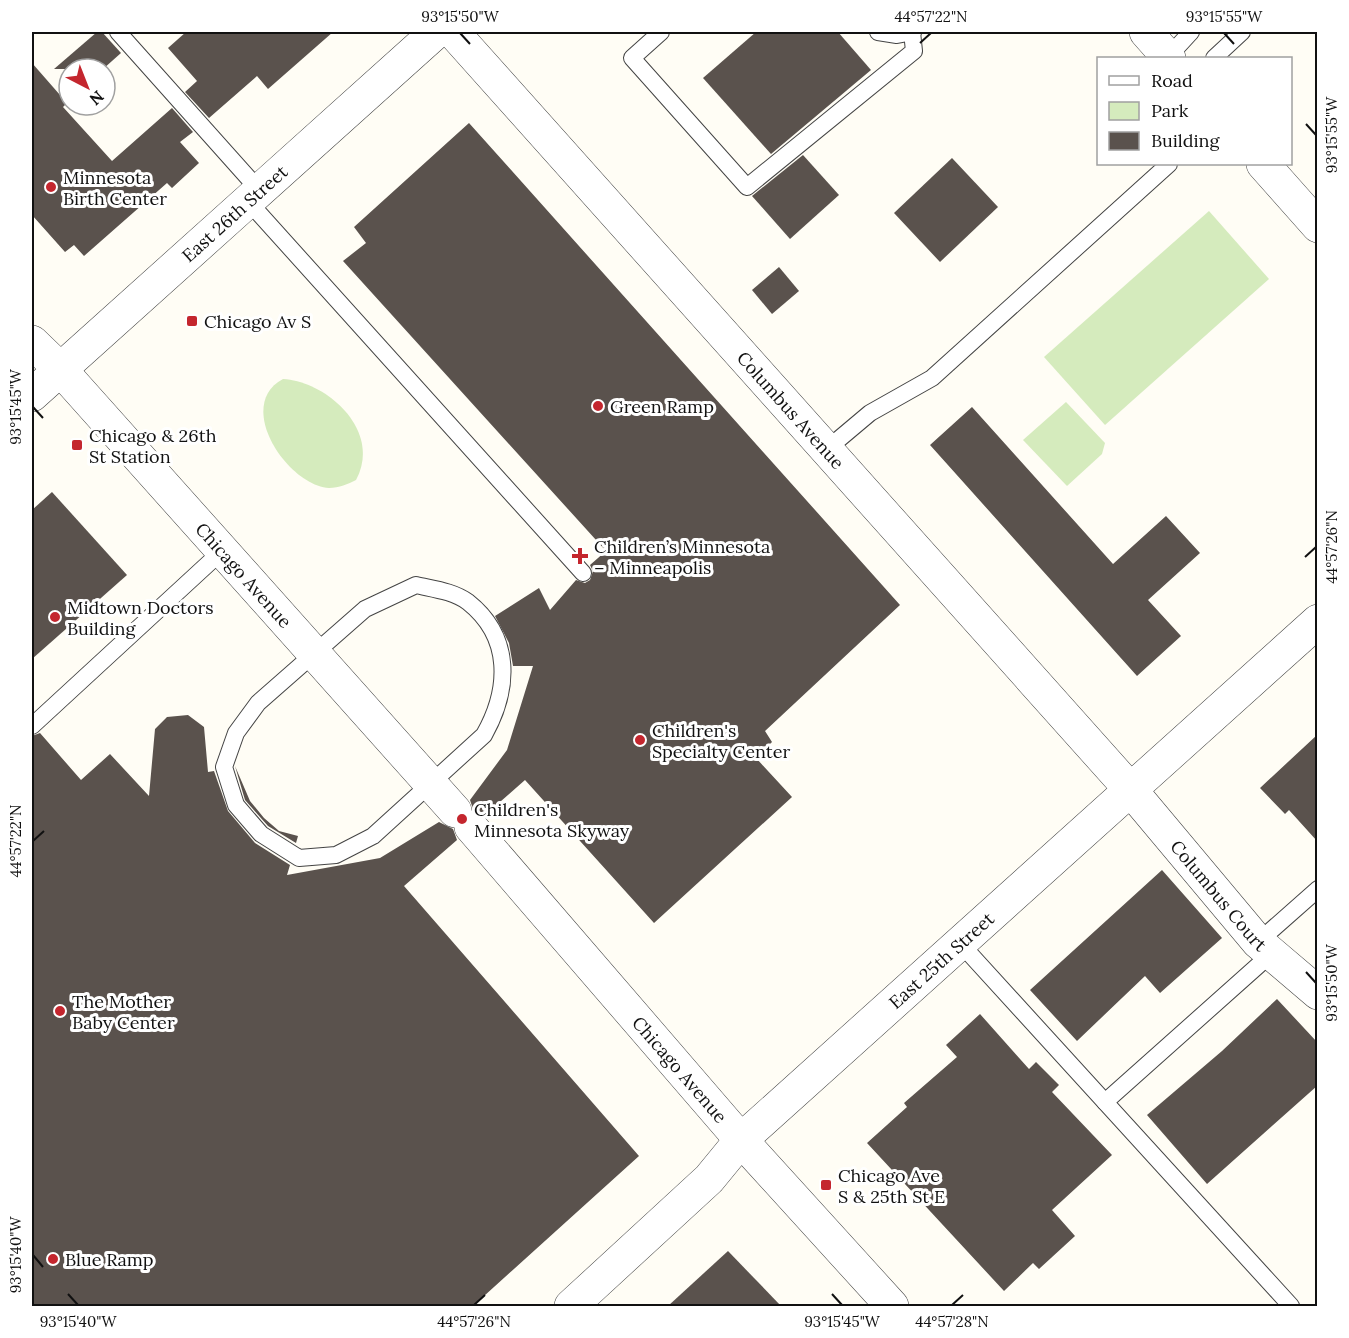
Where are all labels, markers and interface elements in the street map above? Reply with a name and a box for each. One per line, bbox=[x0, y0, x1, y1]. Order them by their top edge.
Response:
text: 93°15'50"W bbox=[421, 7, 500, 26]
text: 44°57'22"N bbox=[894, 7, 968, 26]
text: 93°15'55"W bbox=[1186, 7, 1263, 26]
north arrow bbox=[57, 57, 117, 117]
legend bbox=[1097, 57, 1292, 165]
text: Road bbox=[1151, 69, 1193, 92]
text: N bbox=[86, 87, 108, 110]
text: 93°15'55"W bbox=[1322, 96, 1341, 173]
text: Park bbox=[1151, 99, 1189, 122]
text: Building bbox=[1151, 129, 1221, 152]
street label: East 26th Street bbox=[177, 160, 292, 267]
place label: Minnesota Birth Center bbox=[63, 166, 167, 210]
marker: Minnesota Birth Center bbox=[44, 180, 58, 194]
place label: Chicago Av S bbox=[204, 310, 311, 333]
marker: Chicago Av S bbox=[185, 314, 199, 328]
street label: Columbus Avenue bbox=[732, 346, 850, 474]
text: 93°15'45"W bbox=[6, 368, 25, 445]
place label: Green Ramp bbox=[610, 395, 714, 418]
marker: Green Ramp bbox=[591, 399, 605, 413]
place label: Chicago & 26th St Station bbox=[89, 424, 217, 468]
marker: Chicago & 26th St Station bbox=[70, 438, 84, 452]
text: 44°57'26"N bbox=[1322, 510, 1341, 584]
street label: Chicago Avenue bbox=[191, 517, 297, 633]
place label: Children’s Minnesota – Minneapolis bbox=[594, 535, 770, 579]
marker: Children’s Minnesota – Minneapolis bbox=[571, 547, 589, 565]
place label: Midtown Doctors Building bbox=[67, 596, 214, 640]
marker: Midtown Doctors Building bbox=[48, 610, 62, 624]
place label: Children's Specialty Center bbox=[652, 719, 790, 763]
marker: Children's Specialty Center bbox=[633, 733, 647, 747]
place label: Children's Minnesota Skyway bbox=[474, 798, 630, 842]
text: 44°57'22"N bbox=[6, 804, 25, 878]
marker: Children's Minnesota Skyway bbox=[455, 812, 469, 826]
street label: Columbus Court bbox=[1166, 835, 1272, 956]
street label: East 25th Street bbox=[884, 907, 998, 1013]
text: 93°15'50"W bbox=[1322, 943, 1341, 1022]
place label: The Mother Baby Center bbox=[72, 990, 175, 1034]
marker: The Mother Baby Center bbox=[53, 1004, 67, 1018]
street label: Chicago Avenue bbox=[628, 1011, 733, 1128]
place label: Chicago Ave S & 25th St E bbox=[838, 1164, 945, 1208]
marker: Chicago Ave S & 25th St E bbox=[819, 1178, 833, 1192]
text: 93°15'40"W bbox=[6, 1216, 25, 1293]
place label: Blue Ramp bbox=[65, 1248, 154, 1271]
marker: Blue Ramp bbox=[46, 1252, 60, 1266]
text: 93°15'40"W bbox=[40, 1312, 117, 1331]
text: 44°57'26"N bbox=[437, 1312, 511, 1331]
text: 93°15'45"W bbox=[804, 1312, 881, 1331]
text: 44°57'28"N bbox=[915, 1312, 989, 1331]

